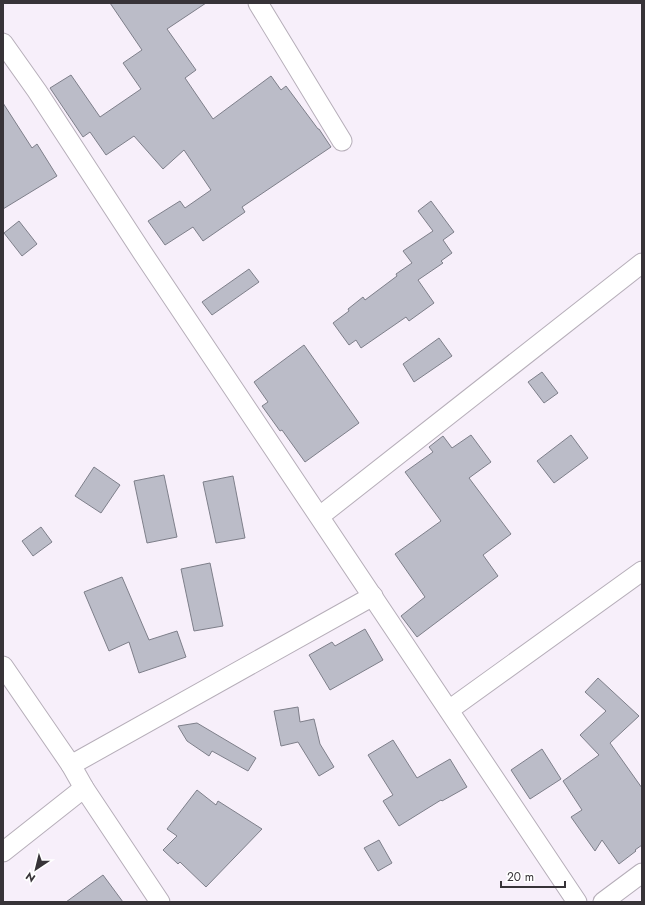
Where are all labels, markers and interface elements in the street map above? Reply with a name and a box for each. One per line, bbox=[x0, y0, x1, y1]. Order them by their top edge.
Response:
north arrow bbox=[16, 849, 56, 889]
scale bar bbox=[501, 863, 565, 889]
text: N bbox=[22, 868, 38, 886]
text: 20 m bbox=[507, 868, 534, 886]

